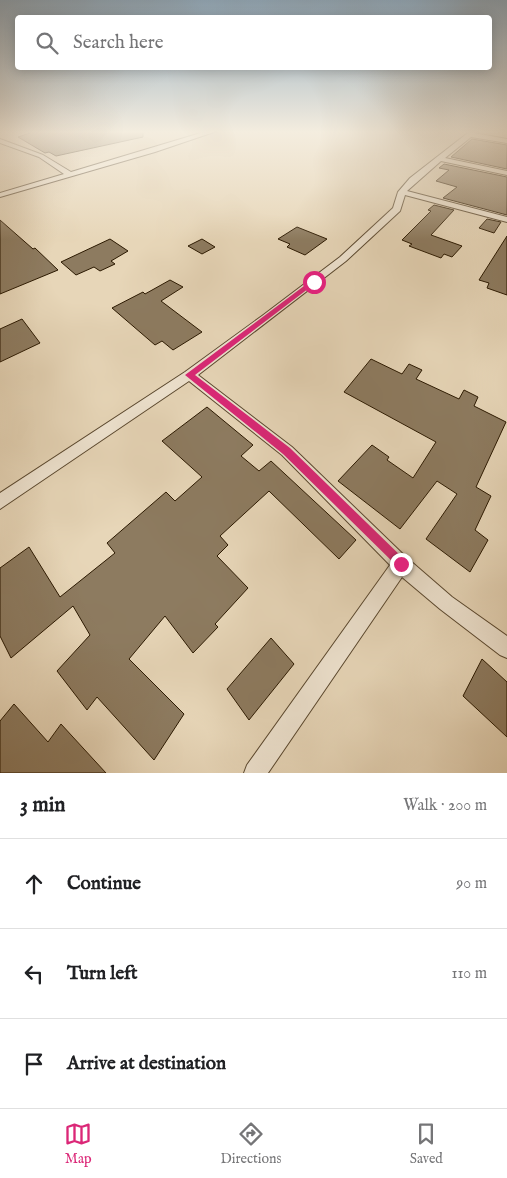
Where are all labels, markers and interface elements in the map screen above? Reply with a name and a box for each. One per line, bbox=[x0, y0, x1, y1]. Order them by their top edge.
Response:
search box bbox=[15, 15, 492, 70]
icon: search bbox=[33, 29, 61, 57]
text: Search here bbox=[73, 31, 164, 55]
route start bbox=[303, 271, 326, 294]
route end bbox=[390, 553, 413, 576]
text: 3 min bbox=[20, 792, 65, 819]
text: Walk · 200 m bbox=[403, 796, 487, 816]
icon: ahead bbox=[20, 870, 48, 898]
text: Continue bbox=[67, 872, 141, 896]
text: 90 m bbox=[456, 874, 487, 894]
icon: left bbox=[20, 960, 48, 988]
text: Turn left bbox=[67, 962, 138, 986]
text: 110 m bbox=[451, 964, 487, 984]
icon: arrive bbox=[20, 1050, 48, 1078]
text: Arrive at destination bbox=[67, 1052, 226, 1076]
tab: Map bbox=[64, 1120, 92, 1168]
tab: Directions bbox=[220, 1120, 281, 1168]
tab: Saved bbox=[410, 1120, 443, 1168]

